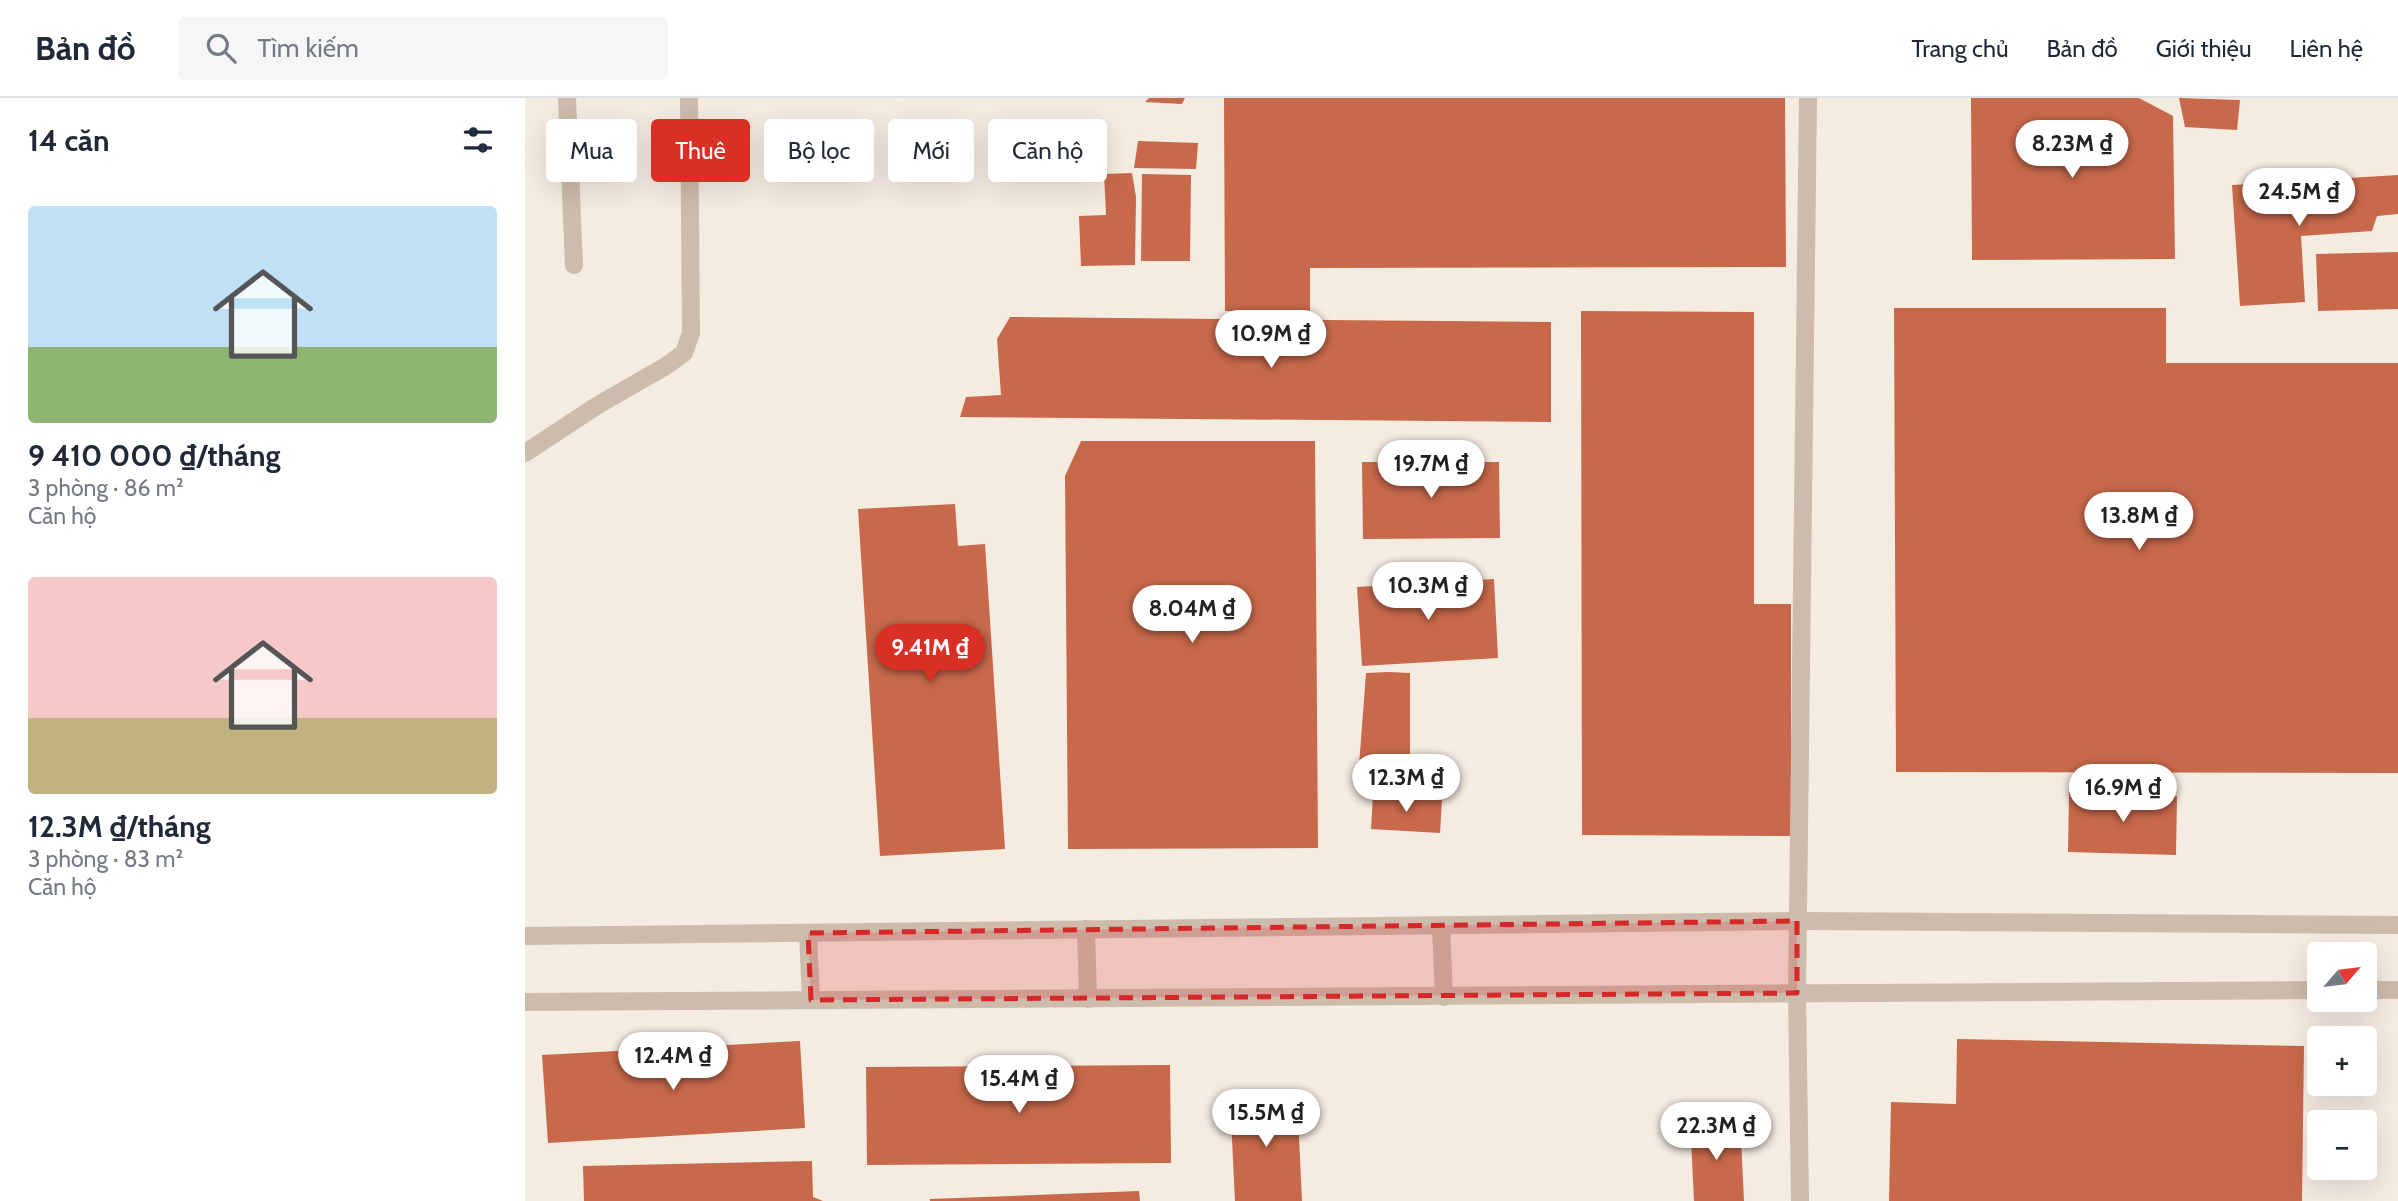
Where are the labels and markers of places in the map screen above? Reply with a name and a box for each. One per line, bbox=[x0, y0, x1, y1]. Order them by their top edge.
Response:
pin: 8.23M ₫ bbox=[2007, 120, 2137, 180]
pin: 24.5M ₫ bbox=[2234, 169, 2364, 228]
pin: 10.9M ₫ bbox=[1206, 310, 1336, 370]
pin: 19.7M ₫ bbox=[1366, 440, 1496, 500]
pin: 13.8M ₫ bbox=[2074, 492, 2204, 552]
pin: 10.3M ₫ bbox=[1363, 562, 1493, 622]
pin: 8.04M ₫ bbox=[1127, 586, 1257, 645]
pin: 9.41M ₫ bbox=[865, 624, 995, 684]
pin: 12.3M ₫ bbox=[1341, 754, 1471, 814]
pin: 16.9M ₫ bbox=[2058, 764, 2188, 824]
pin: 12.4M ₫ bbox=[608, 1032, 738, 1092]
pin: 15.4M ₫ bbox=[954, 1056, 1084, 1115]
pin: 15.5M ₫ bbox=[1201, 1090, 1331, 1149]
pin: 22.3M ₫ bbox=[1651, 1102, 1781, 1162]

